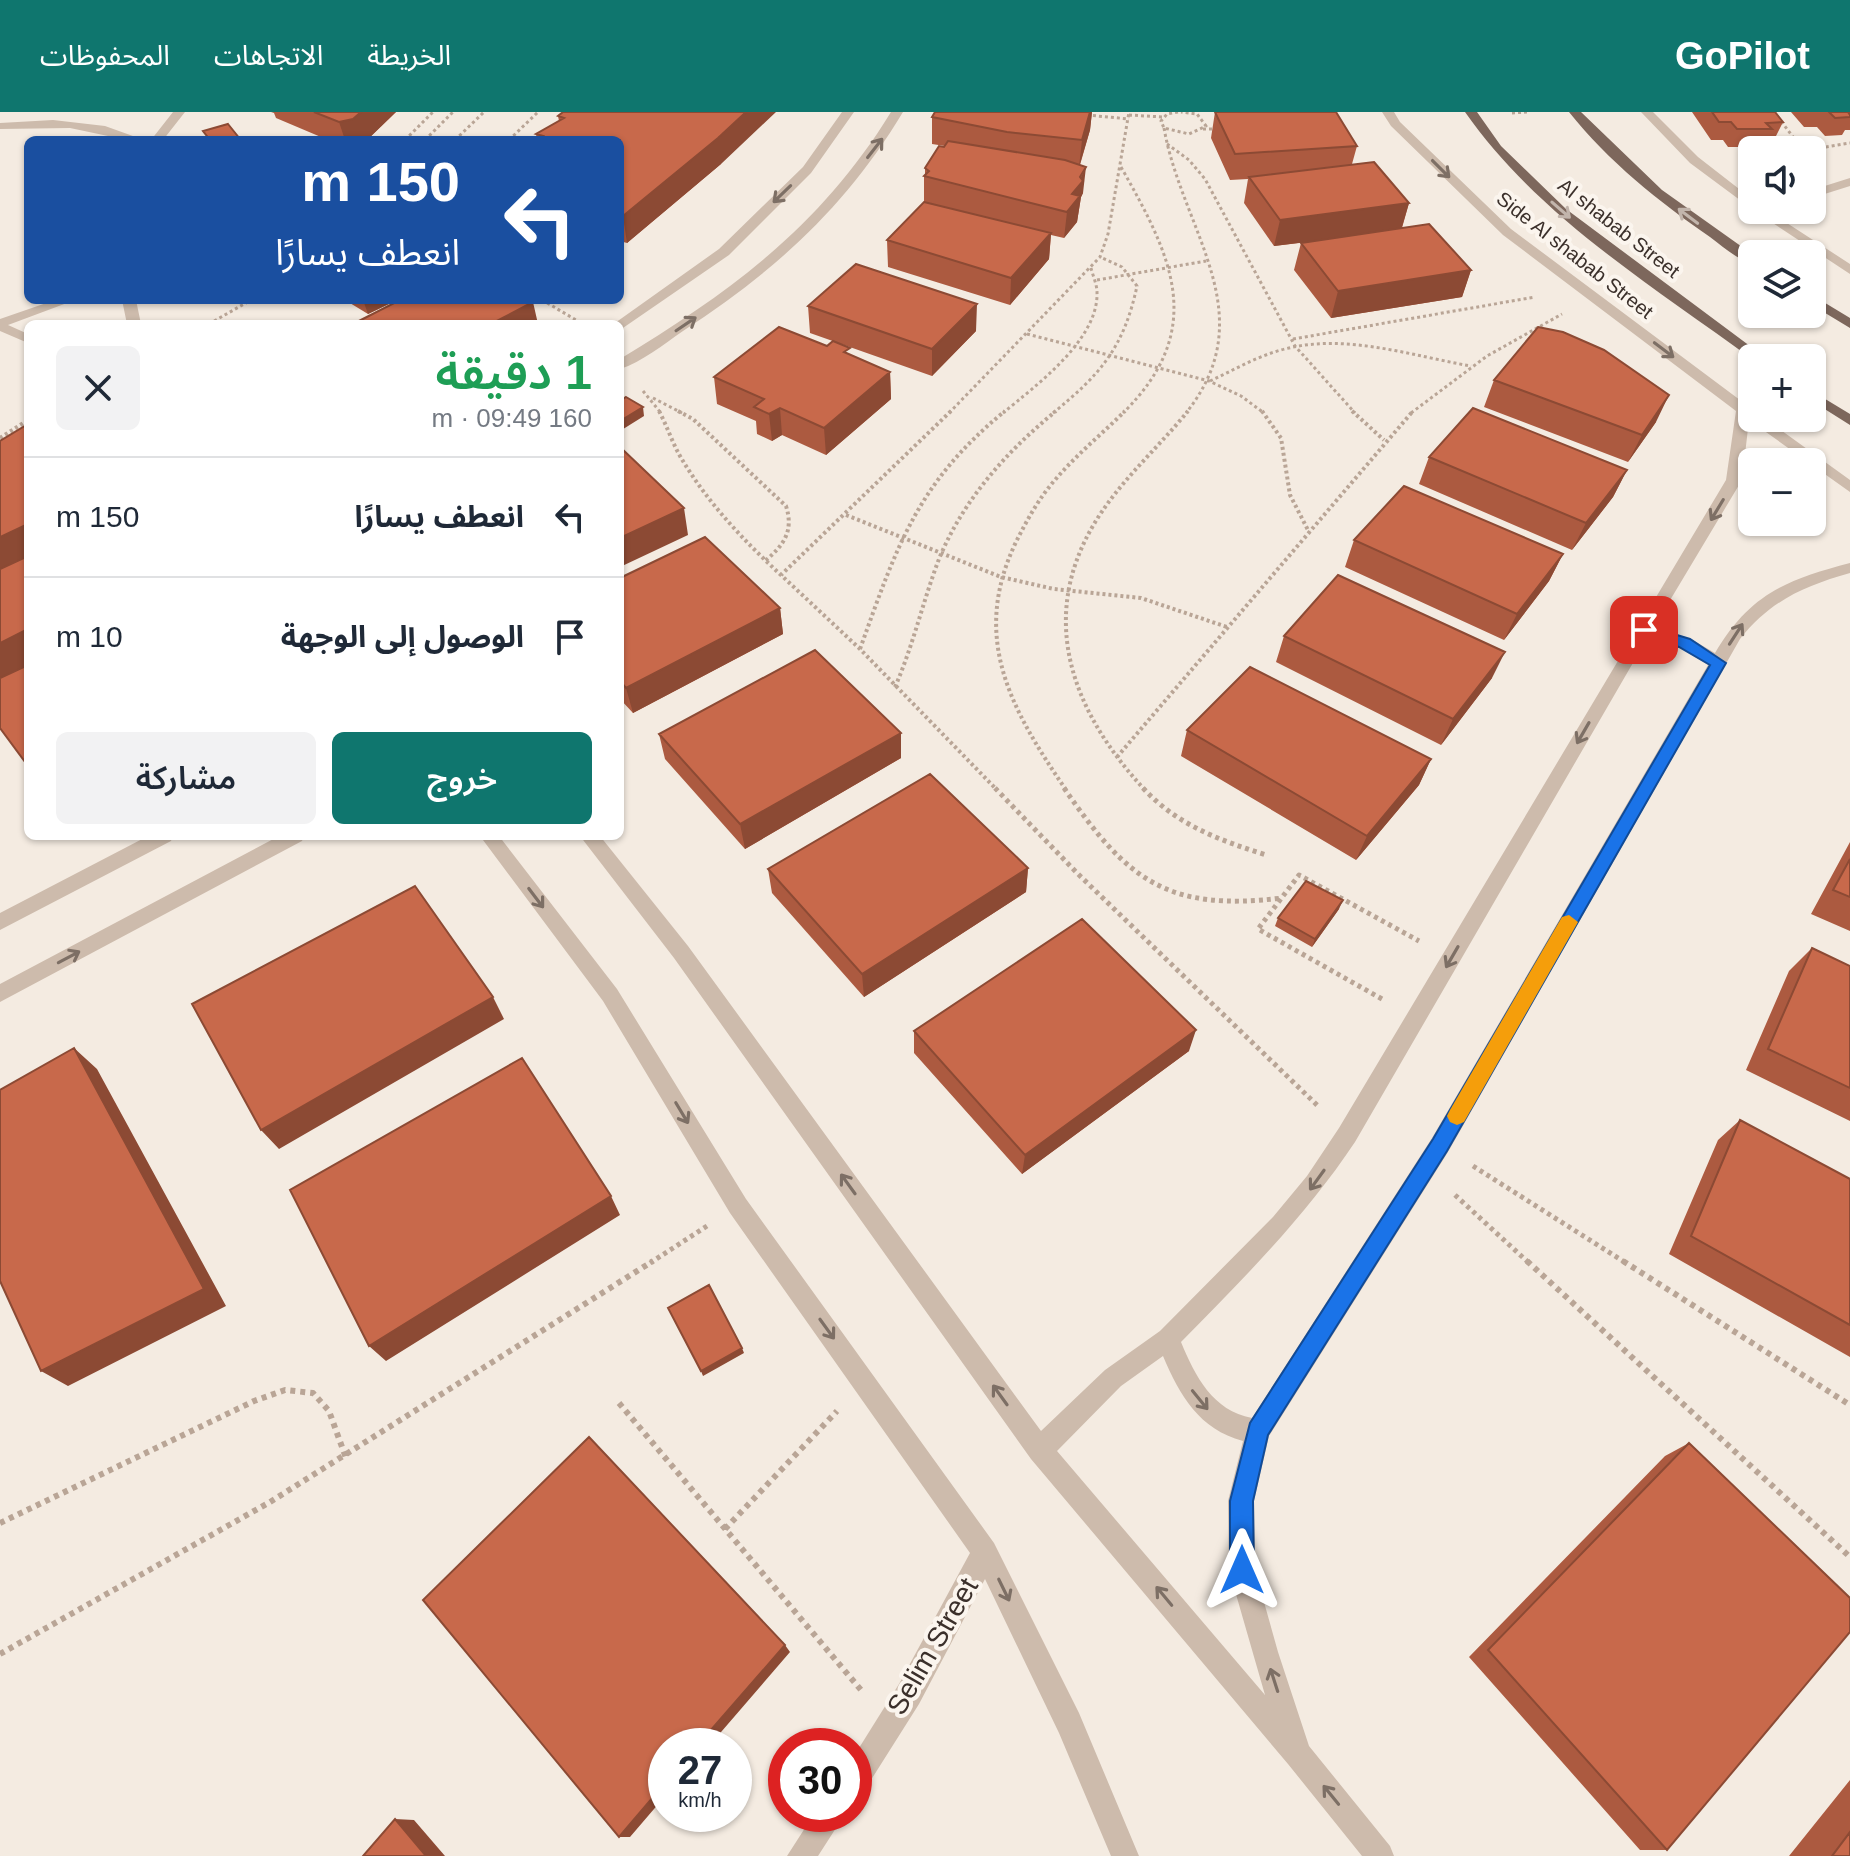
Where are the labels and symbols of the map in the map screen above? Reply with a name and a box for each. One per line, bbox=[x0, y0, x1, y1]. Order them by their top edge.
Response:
one-way arrow bbox=[866, 138, 884, 159]
one-way arrow bbox=[1431, 159, 1450, 179]
street label: Al shabab Street bbox=[1554, 174, 1684, 282]
one-way arrow bbox=[772, 185, 792, 204]
street label: Side Al shabab Street bbox=[1492, 187, 1658, 323]
one-way arrow bbox=[1551, 201, 1571, 219]
one-way arrow bbox=[1677, 208, 1699, 225]
one-way arrow bbox=[675, 316, 697, 332]
one-way arrow bbox=[1653, 341, 1674, 358]
one-way arrow bbox=[1709, 498, 1725, 521]
pin bbox=[1610, 596, 1678, 664]
one-way arrow bbox=[1727, 624, 1744, 646]
one-way arrow bbox=[1575, 721, 1591, 744]
one-way arrow bbox=[528, 887, 545, 908]
one-way arrow bbox=[1444, 945, 1459, 969]
one-way arrow bbox=[56, 949, 80, 965]
one-way arrow bbox=[674, 1101, 690, 1124]
one-way arrow bbox=[1309, 1168, 1325, 1190]
one-way arrow bbox=[840, 1174, 857, 1195]
one-way arrow bbox=[819, 1317, 835, 1339]
one-way arrow bbox=[992, 1384, 1008, 1406]
one-way arrow bbox=[1191, 1389, 1209, 1410]
position arrow bbox=[1200, 1528, 1284, 1612]
street label: Selim Street bbox=[881, 1572, 984, 1720]
one-way arrow bbox=[997, 1578, 1012, 1601]
one-way arrow bbox=[1155, 1586, 1173, 1607]
one-way arrow bbox=[1265, 1667, 1280, 1692]
speed limit sign: 30 bbox=[768, 1728, 872, 1832]
one-way arrow bbox=[1323, 1785, 1340, 1806]

